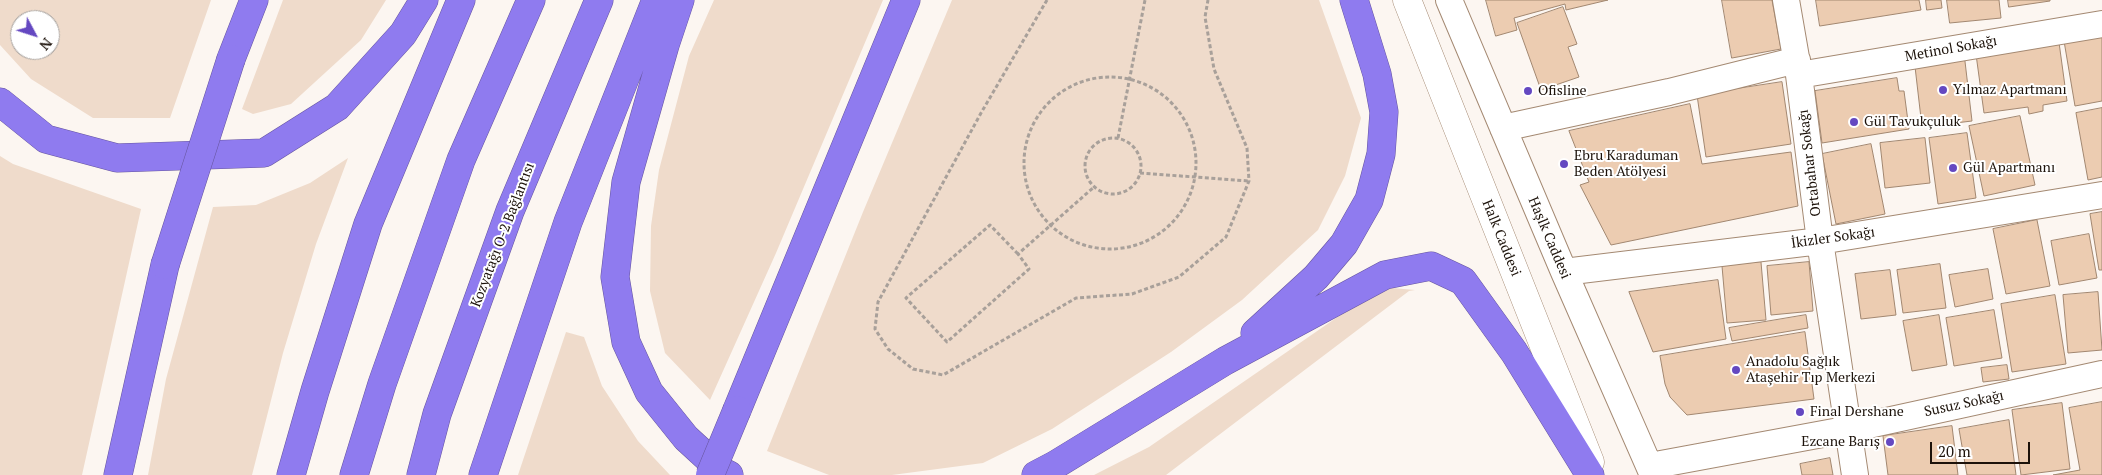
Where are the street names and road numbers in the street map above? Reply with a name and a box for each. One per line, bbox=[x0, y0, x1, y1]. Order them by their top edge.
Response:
street label: Metinol Sokağı bbox=[1904, 33, 1998, 65]
street label: Ortabahar Sokağı bbox=[1795, 108, 1825, 218]
street label: Kozyatağı O-2 Bağlantısı bbox=[468, 160, 538, 310]
street label: Haşlk Caddesi bbox=[1524, 195, 1574, 281]
street label: Halk Caddesi bbox=[1478, 197, 1524, 279]
street label: İkizler Sokağı bbox=[1790, 224, 1876, 252]
street label: Susuz Sokağı bbox=[1923, 387, 2005, 421]

